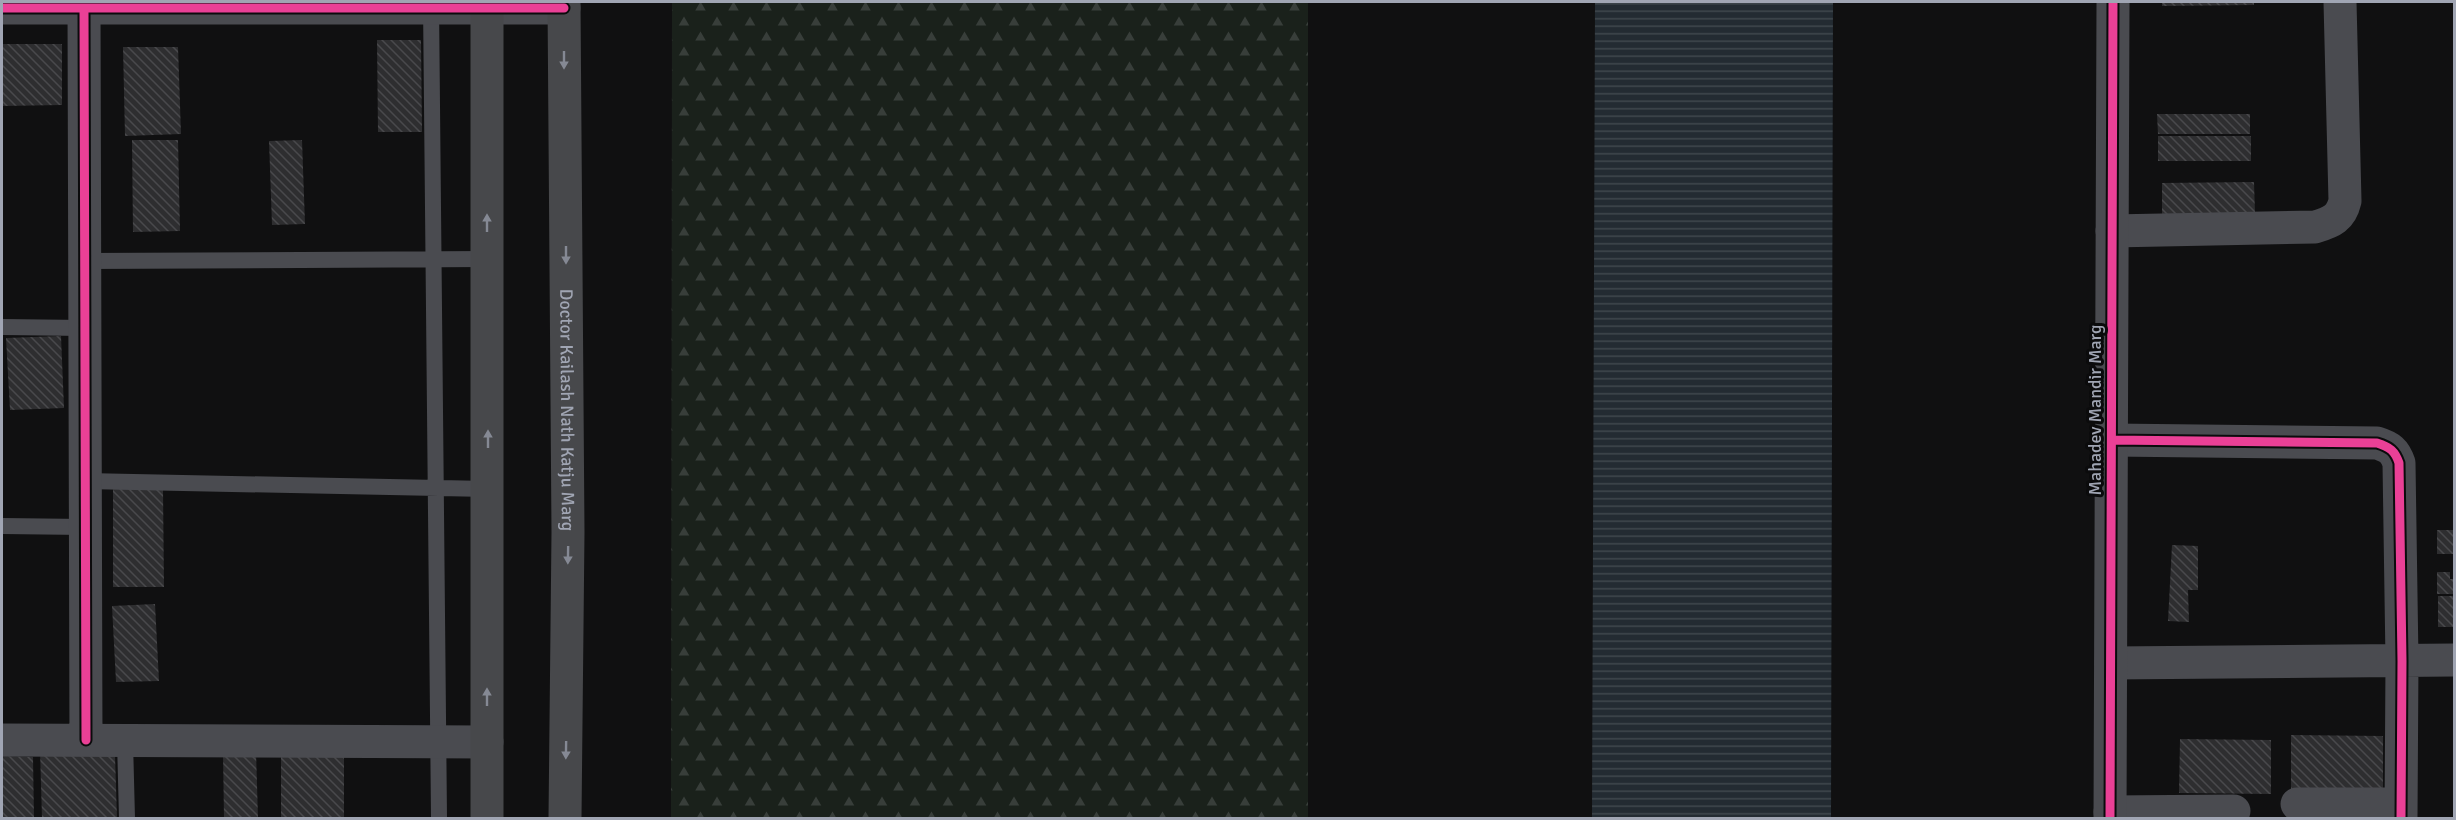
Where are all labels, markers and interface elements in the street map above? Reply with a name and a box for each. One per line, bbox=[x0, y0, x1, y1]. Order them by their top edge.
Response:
one-way arrow bbox=[559, 50, 569, 69]
one-way arrow bbox=[482, 214, 492, 233]
one-way arrow bbox=[561, 245, 571, 264]
street label: Doctor Kailash Nath Katju Marg bbox=[555, 289, 579, 531]
street label: Mahadev Mandir Marg bbox=[2084, 324, 2106, 496]
one-way arrow bbox=[483, 430, 493, 449]
one-way arrow bbox=[563, 545, 573, 564]
one-way arrow bbox=[482, 688, 492, 707]
one-way arrow bbox=[561, 740, 571, 759]

